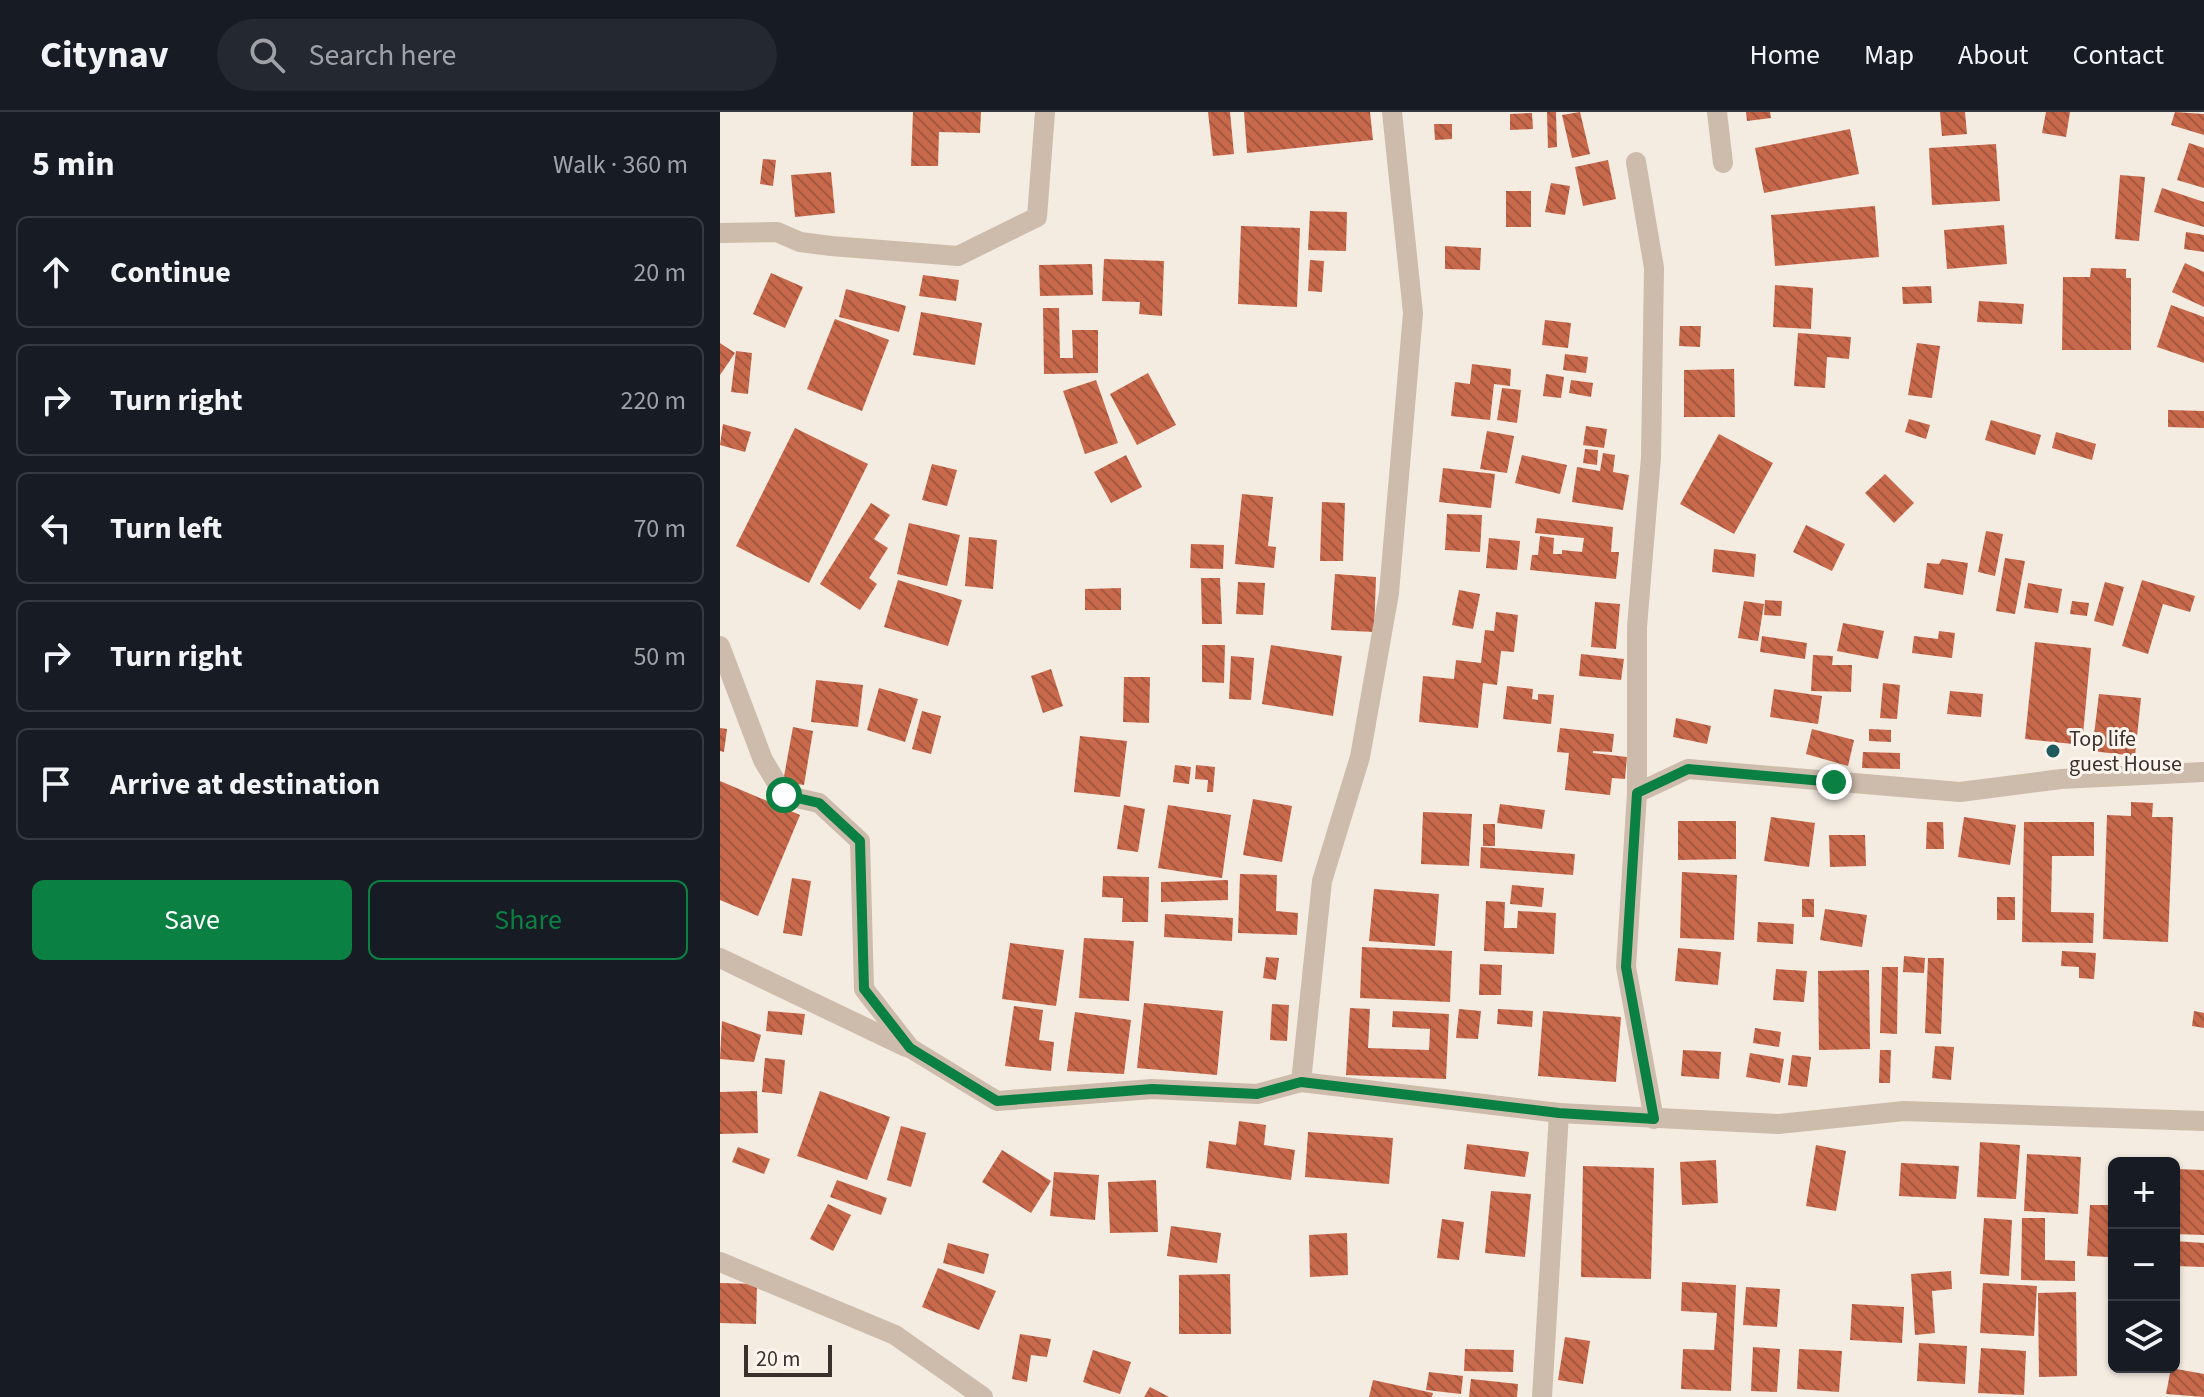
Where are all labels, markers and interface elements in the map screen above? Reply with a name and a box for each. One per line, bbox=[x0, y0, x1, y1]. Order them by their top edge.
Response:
search box bbox=[217, 19, 777, 91]
text: Citynav bbox=[40, 28, 169, 82]
icon: search bbox=[245, 33, 289, 77]
text: Search here bbox=[309, 34, 457, 77]
text: Home bbox=[1749, 35, 1820, 75]
text: Map bbox=[1864, 35, 1914, 75]
text: About bbox=[1958, 35, 2029, 75]
text: Contact bbox=[2073, 35, 2164, 75]
text: 5 min bbox=[32, 140, 115, 189]
text: Walk · 360 m bbox=[553, 146, 688, 183]
icon: ahead bbox=[34, 250, 78, 294]
text: Continue bbox=[110, 251, 231, 294]
text: 20 m bbox=[633, 254, 686, 291]
icon: right bbox=[34, 378, 78, 422]
text: Turn right bbox=[110, 379, 242, 422]
text: 220 m bbox=[620, 382, 686, 419]
icon: left bbox=[34, 506, 78, 550]
text: Turn left bbox=[110, 507, 222, 550]
text: 70 m bbox=[633, 510, 686, 547]
icon: right bbox=[34, 634, 78, 678]
text: Turn right bbox=[110, 635, 242, 678]
text: 50 m bbox=[633, 638, 686, 675]
place label: Top life guest House bbox=[2069, 723, 2182, 780]
marker: Top life guest House bbox=[2044, 742, 2062, 760]
icon: arrive bbox=[34, 762, 78, 806]
text: Arrive at destination bbox=[110, 763, 380, 806]
route end bbox=[1816, 764, 1852, 800]
route start bbox=[766, 777, 802, 813]
button: Save bbox=[32, 880, 352, 960]
button: Share bbox=[368, 880, 688, 960]
map controls bbox=[2108, 1157, 2180, 1373]
button: + bbox=[2108, 1157, 2180, 1229]
button: − bbox=[2108, 1229, 2180, 1301]
button: layers bbox=[2108, 1301, 2180, 1373]
scale bar bbox=[744, 1341, 832, 1377]
text: 20 m bbox=[756, 1343, 801, 1375]

